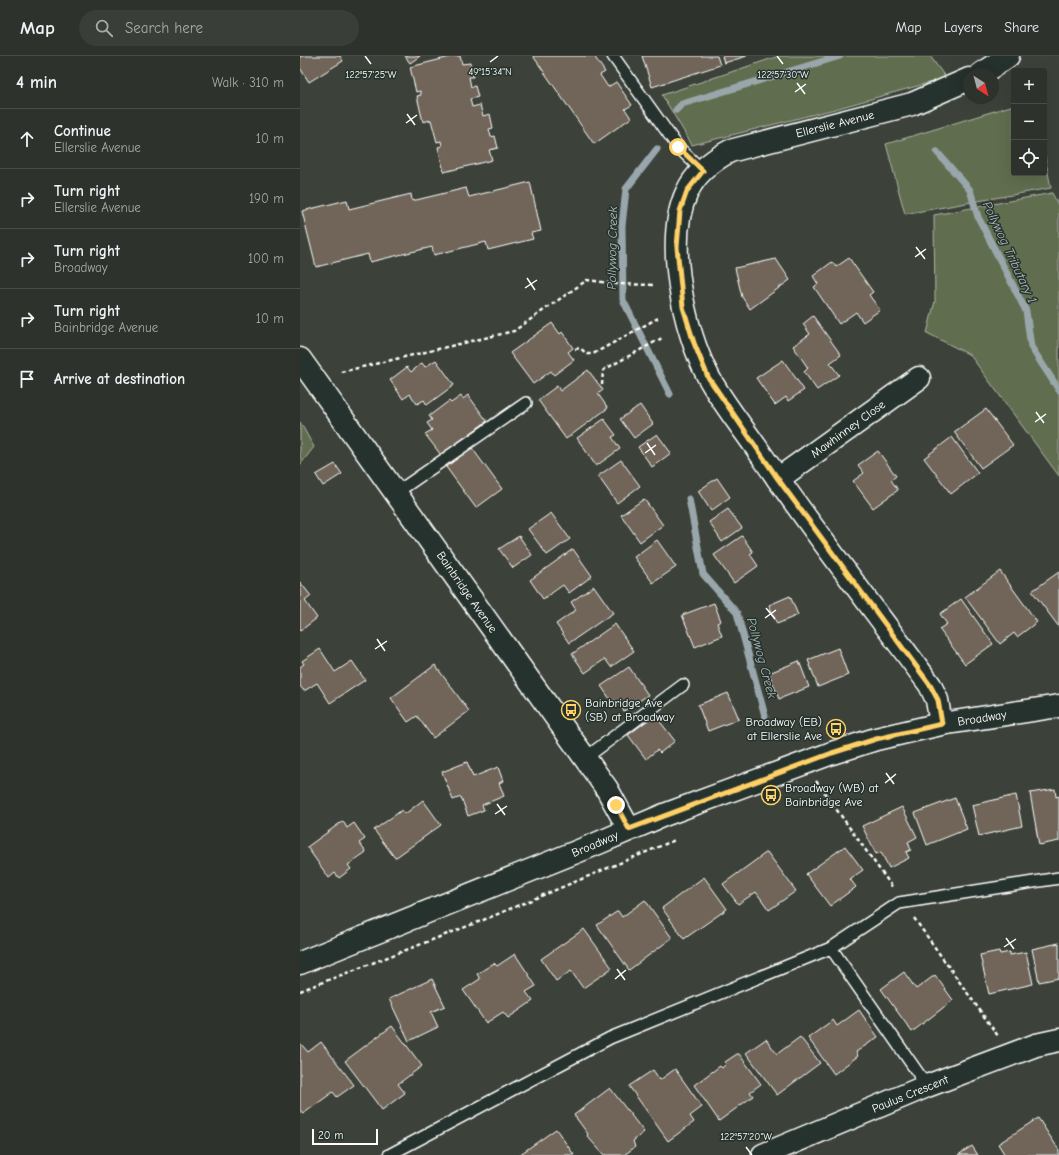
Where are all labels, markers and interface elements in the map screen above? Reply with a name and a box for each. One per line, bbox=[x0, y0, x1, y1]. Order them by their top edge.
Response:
search box bbox=[79, 10, 359, 46]
text: Map bbox=[20, 17, 55, 39]
icon: search bbox=[93, 17, 115, 39]
text: Search here bbox=[125, 19, 203, 37]
text: Map bbox=[895, 19, 922, 36]
text: Layers bbox=[944, 19, 982, 36]
text: Share bbox=[1004, 19, 1039, 36]
text: 49°15'34"N bbox=[468, 66, 512, 78]
north arrow bbox=[963, 68, 999, 104]
map controls bbox=[1011, 68, 1047, 176]
button: + bbox=[1011, 68, 1047, 104]
text: 122°57'25"W bbox=[345, 69, 397, 81]
text: 122°57'30"W bbox=[757, 69, 809, 81]
text: 4 min bbox=[16, 73, 57, 92]
text: Walk · 310 m bbox=[212, 75, 284, 90]
button: − bbox=[1011, 104, 1047, 140]
street label: Ellerslie Avenue bbox=[794, 108, 876, 140]
text: Continue bbox=[54, 122, 111, 140]
icon: ahead bbox=[16, 128, 38, 150]
text: 10 m bbox=[256, 131, 284, 146]
route start bbox=[669, 138, 687, 156]
text: Ellerslie Avenue bbox=[54, 140, 141, 155]
button: locate bbox=[1011, 140, 1047, 176]
text: Turn right bbox=[54, 182, 120, 200]
icon: right bbox=[16, 188, 38, 210]
text: 190 m bbox=[249, 191, 284, 206]
water label: Pollywog Tributary 1 bbox=[980, 199, 1040, 305]
text: Ellerslie Avenue bbox=[54, 200, 141, 215]
water label: Pollywog Creek bbox=[604, 205, 620, 290]
text: Turn right bbox=[54, 242, 120, 260]
icon: right bbox=[16, 248, 38, 270]
text: 100 m bbox=[248, 251, 284, 266]
text: Broadway bbox=[54, 260, 108, 275]
text: Turn right bbox=[54, 302, 120, 320]
icon: right bbox=[16, 308, 38, 330]
text: 10 m bbox=[256, 311, 284, 326]
text: Bainbridge Avenue bbox=[54, 320, 158, 335]
icon: arrive bbox=[16, 368, 38, 390]
text: Arrive at destination bbox=[54, 370, 185, 388]
street label: Mawhinney Close bbox=[808, 397, 888, 461]
street label: Bainbridge Avenue bbox=[434, 549, 500, 635]
water label: Pollywog Creek bbox=[744, 616, 780, 701]
place label: Bainbridge Ave (SB) at Broadway bbox=[585, 696, 675, 724]
bus stop icon: Bainbridge Ave (SB) at Broadway bbox=[560, 699, 582, 721]
street label: Broadway bbox=[956, 707, 1008, 729]
place label: Broadway (EB) at Ellerslie Ave bbox=[746, 715, 822, 743]
bus stop icon: Broadway (EB) at Ellerslie Ave bbox=[825, 718, 847, 740]
place label: Broadway (WB) at Bainbridge Ave bbox=[785, 781, 879, 809]
bus stop icon: Broadway (WB) at Bainbridge Ave bbox=[760, 784, 782, 806]
route end bbox=[607, 796, 625, 814]
street label: Broadway bbox=[570, 828, 621, 860]
street label: Paulus Crescent bbox=[870, 1072, 951, 1116]
scale bar bbox=[312, 1127, 378, 1146]
text: 20 m bbox=[318, 1129, 343, 1142]
text: 122°57'20"W bbox=[720, 1131, 772, 1143]

